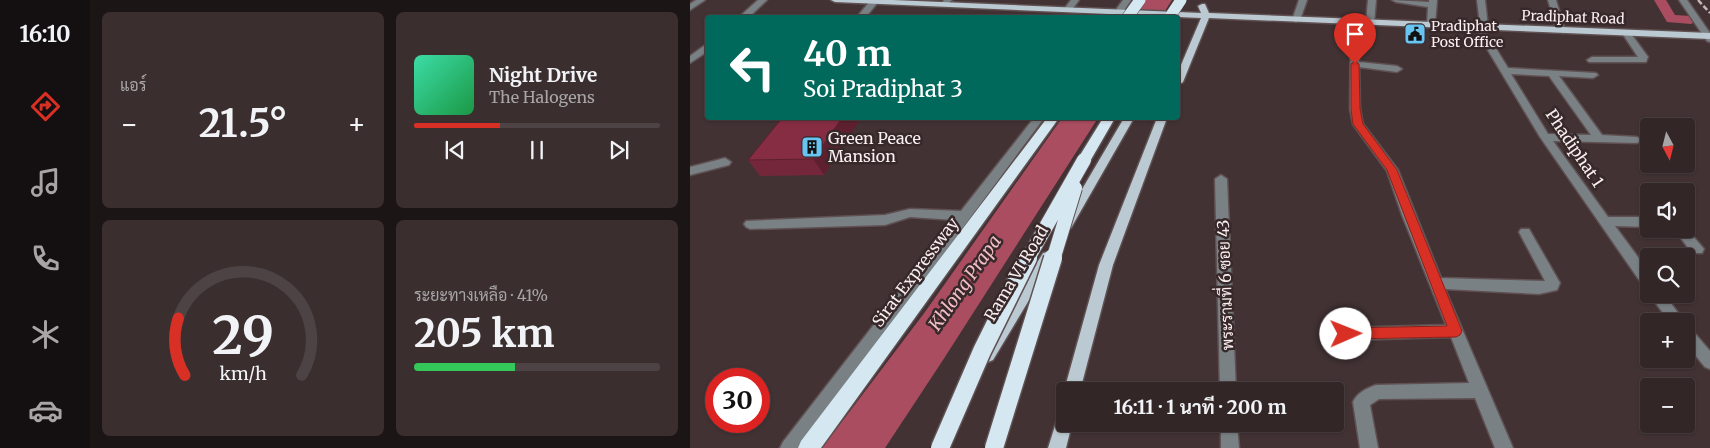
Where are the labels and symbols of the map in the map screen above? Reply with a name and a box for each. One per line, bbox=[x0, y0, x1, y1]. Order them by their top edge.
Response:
street label: Pradiphat Road bbox=[1521, 6, 1626, 28]
pin bbox=[1334, 13, 1376, 64]
place label: Pradiphat Post Office bbox=[1431, 17, 1503, 51]
public building icon: Pradiphat Post Office bbox=[1403, 22, 1427, 46]
street label: Phadiphat 1 bbox=[1542, 105, 1608, 191]
north arrow bbox=[1640, 118, 1695, 172]
place label: Green Peace Mansion bbox=[828, 128, 921, 166]
building icon: Green Peace Mansion bbox=[800, 135, 824, 159]
street label: Sirat Expressway bbox=[867, 213, 963, 331]
street label: พระรามที่ 6 ซอย 43 bbox=[1209, 219, 1237, 351]
street label: Rama VI Road bbox=[980, 221, 1052, 324]
water label: Khlong Prapa bbox=[923, 230, 1006, 336]
position arrow bbox=[1319, 307, 1371, 359]
speed limit sign: 30 bbox=[705, 368, 770, 433]

